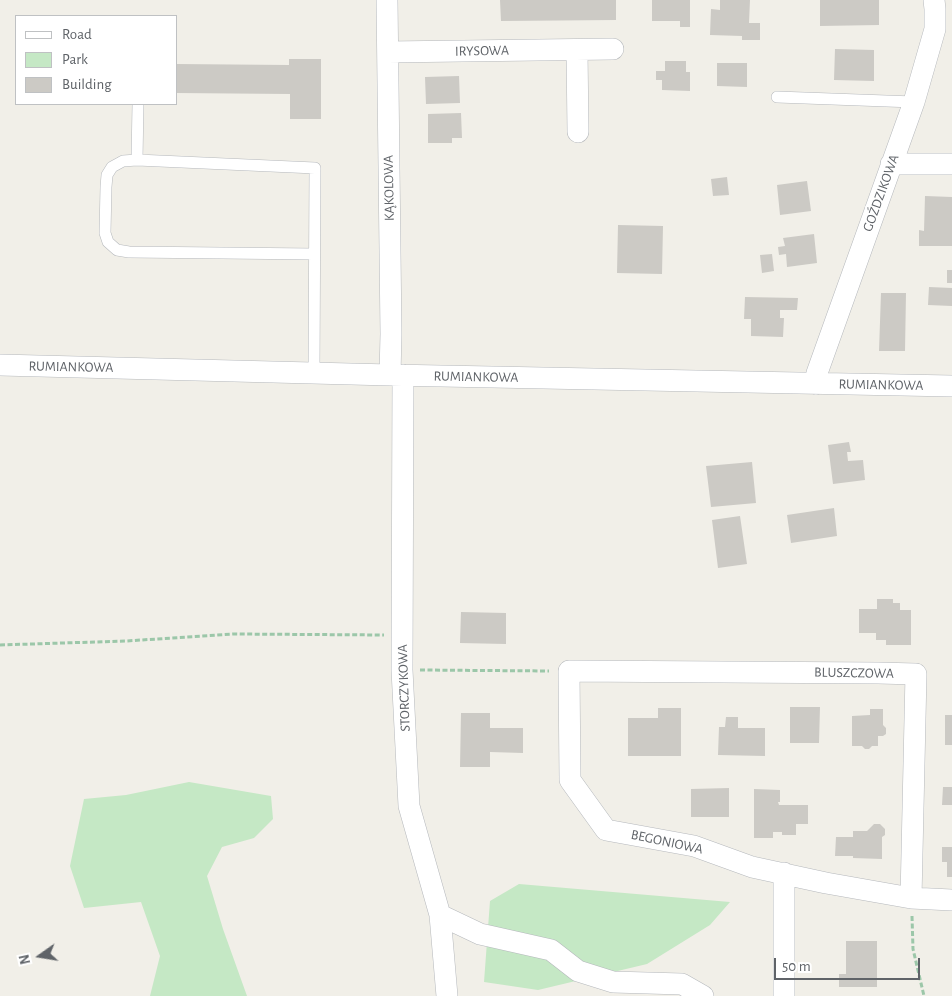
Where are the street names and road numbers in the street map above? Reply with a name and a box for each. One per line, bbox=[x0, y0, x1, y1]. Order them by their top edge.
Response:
street label: IRYSOWA bbox=[455, 42, 509, 60]
street label: GOŹDZIKOWA bbox=[859, 152, 903, 234]
street label: KĄKOLOWA bbox=[380, 155, 398, 221]
street label: RUMIANKOWA bbox=[28, 358, 114, 376]
street label: RUMIANKOWA bbox=[433, 368, 519, 386]
street label: RUMIANKOWA bbox=[838, 376, 924, 394]
street label: STORCZYKOWA bbox=[394, 644, 414, 732]
street label: BLUSZCZOWA bbox=[814, 664, 894, 682]
street label: BEGONIOWA bbox=[629, 826, 705, 858]

